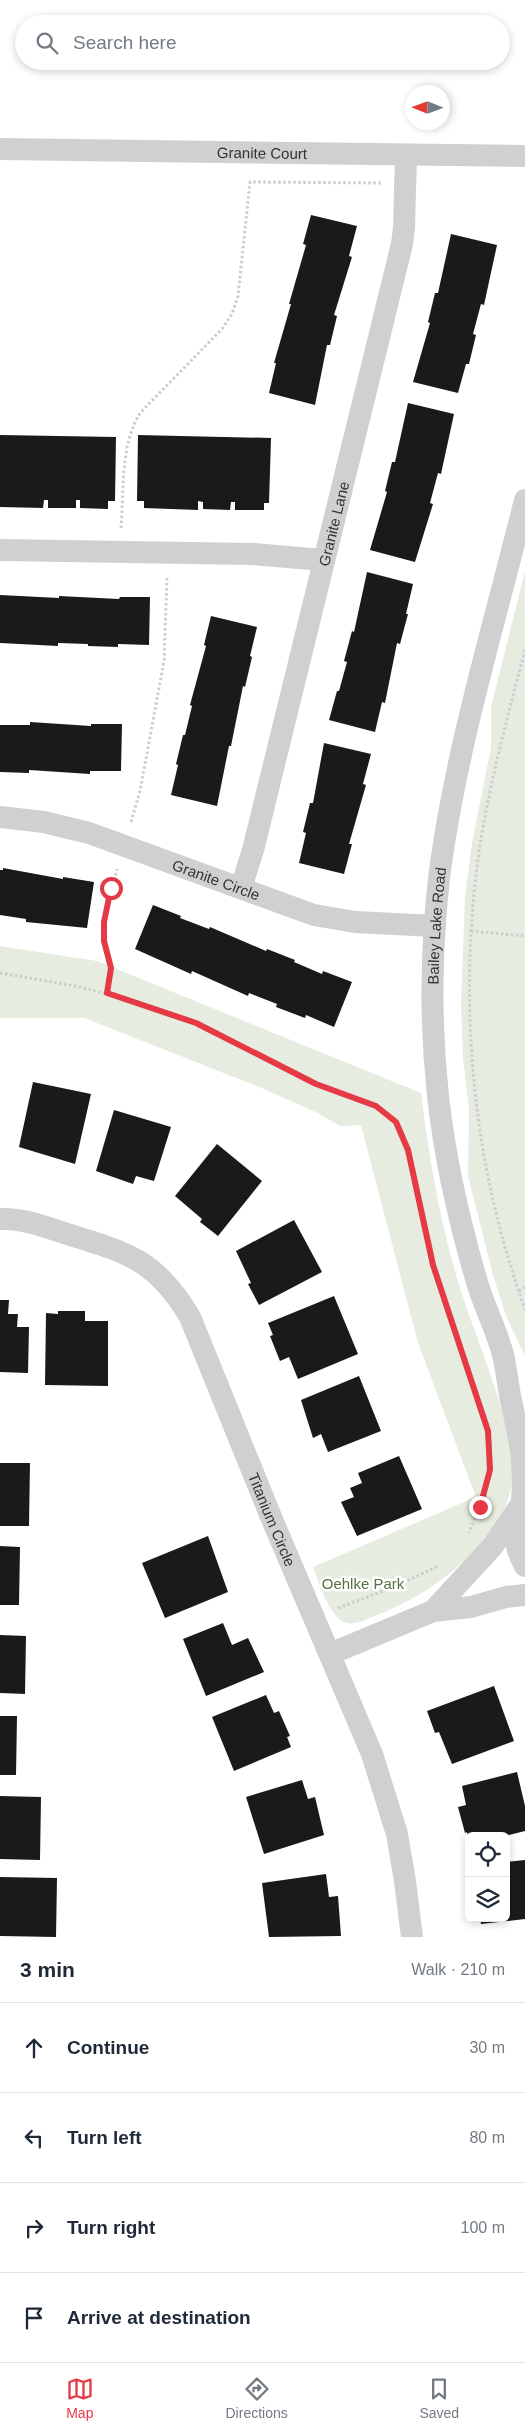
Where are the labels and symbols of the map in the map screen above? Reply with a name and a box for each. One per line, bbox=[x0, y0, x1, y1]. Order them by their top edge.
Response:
north arrow bbox=[405, 85, 450, 130]
street label: Granite Court bbox=[217, 143, 308, 162]
street label: Granite Lane bbox=[315, 479, 352, 568]
street label: Granite Circle bbox=[170, 856, 262, 903]
street label: Bailey Lake Road bbox=[424, 866, 449, 985]
route start bbox=[100, 877, 123, 900]
street label: Titanium Circle bbox=[245, 1470, 299, 1569]
route end bbox=[469, 1496, 492, 1519]
park label: Oehlke Park bbox=[322, 1575, 405, 1592]

